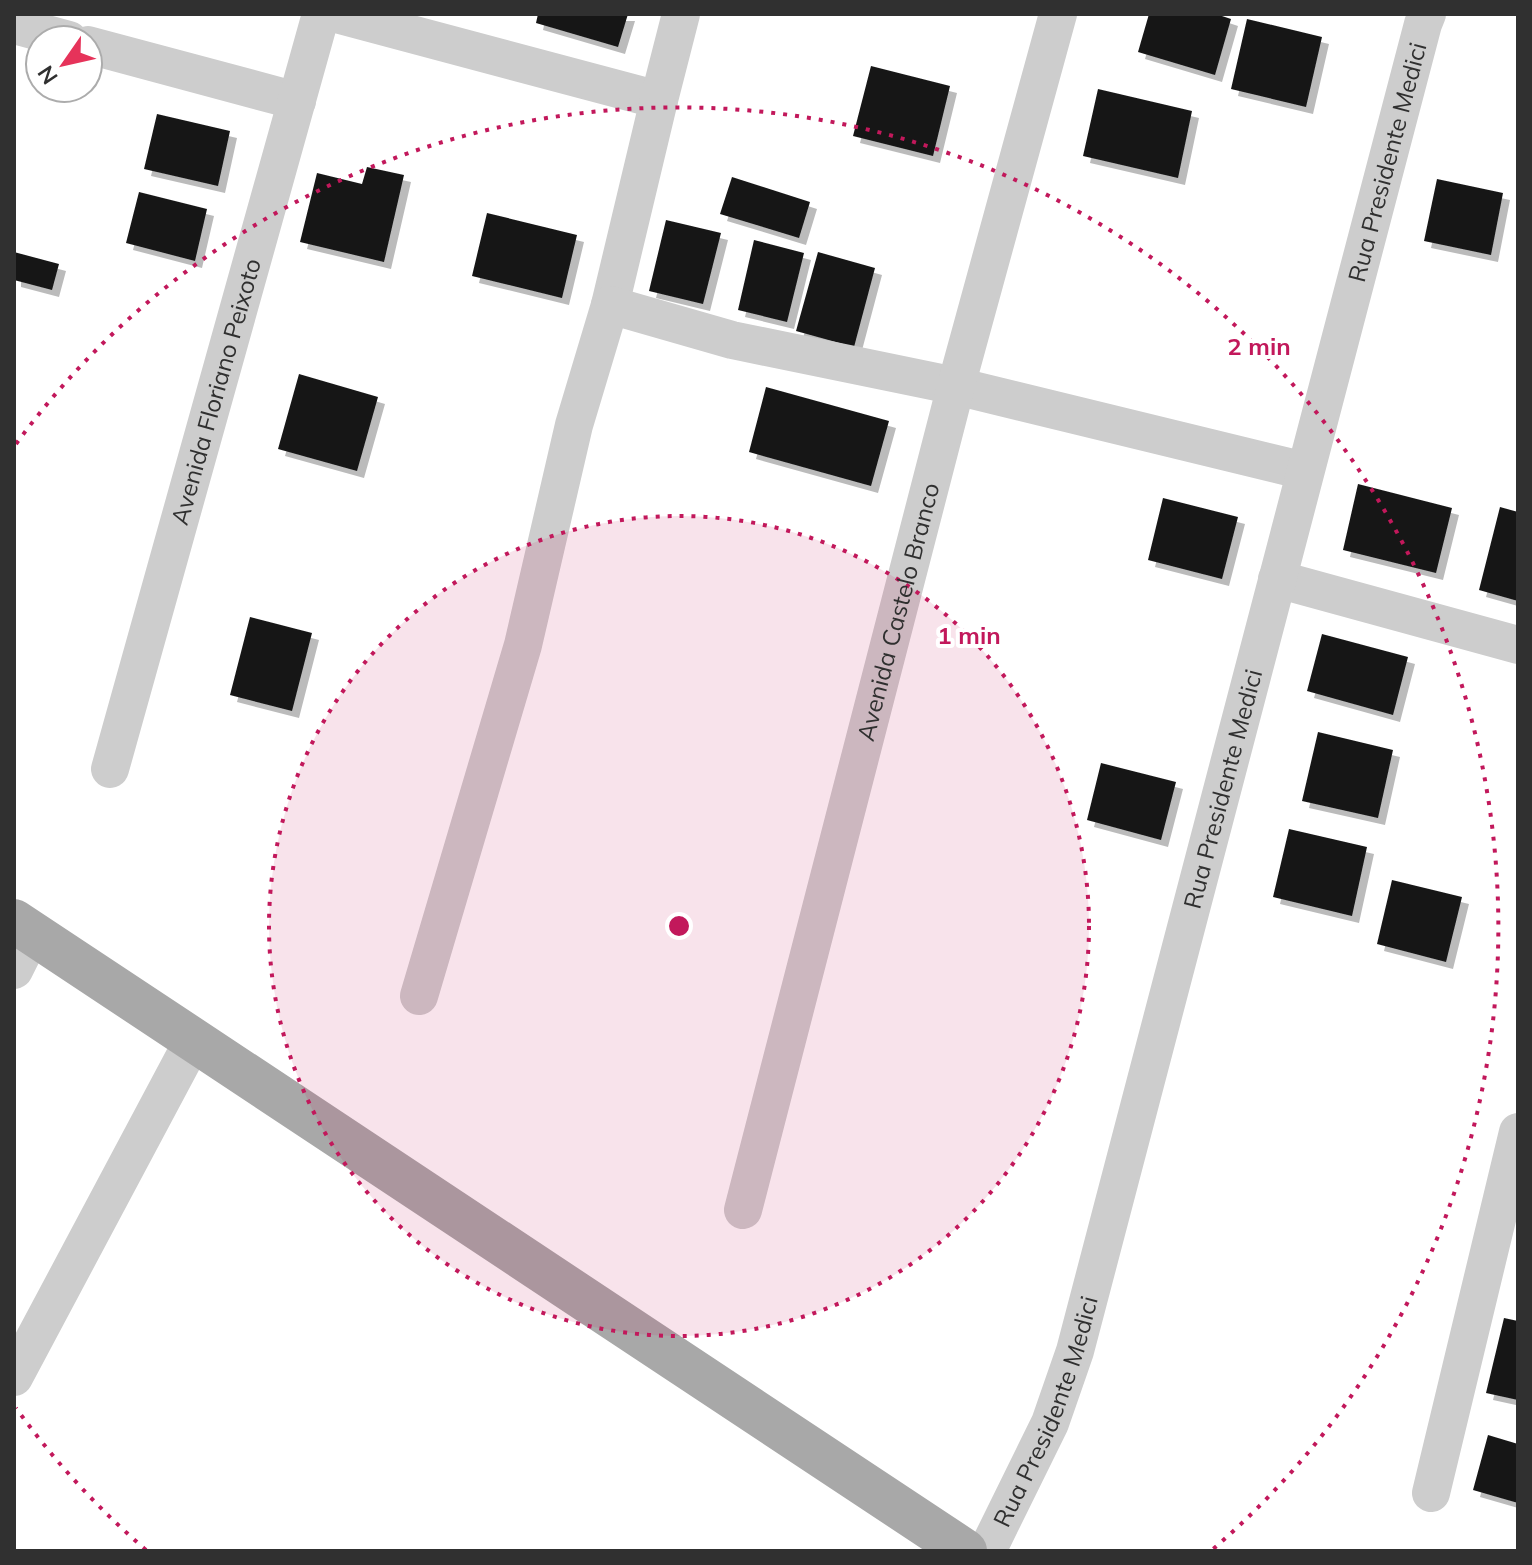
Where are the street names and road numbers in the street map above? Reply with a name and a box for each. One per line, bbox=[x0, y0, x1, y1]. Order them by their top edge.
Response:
street label: Rua Presidente Medici bbox=[1341, 39, 1433, 285]
street label: Avenida Floriano Peixoto bbox=[164, 255, 267, 528]
street label: Avenida Castelo Branco bbox=[850, 479, 945, 744]
street label: Rua Presidente Medici bbox=[1177, 666, 1268, 912]
street label: Rua Presidente Medici bbox=[986, 1293, 1104, 1532]

